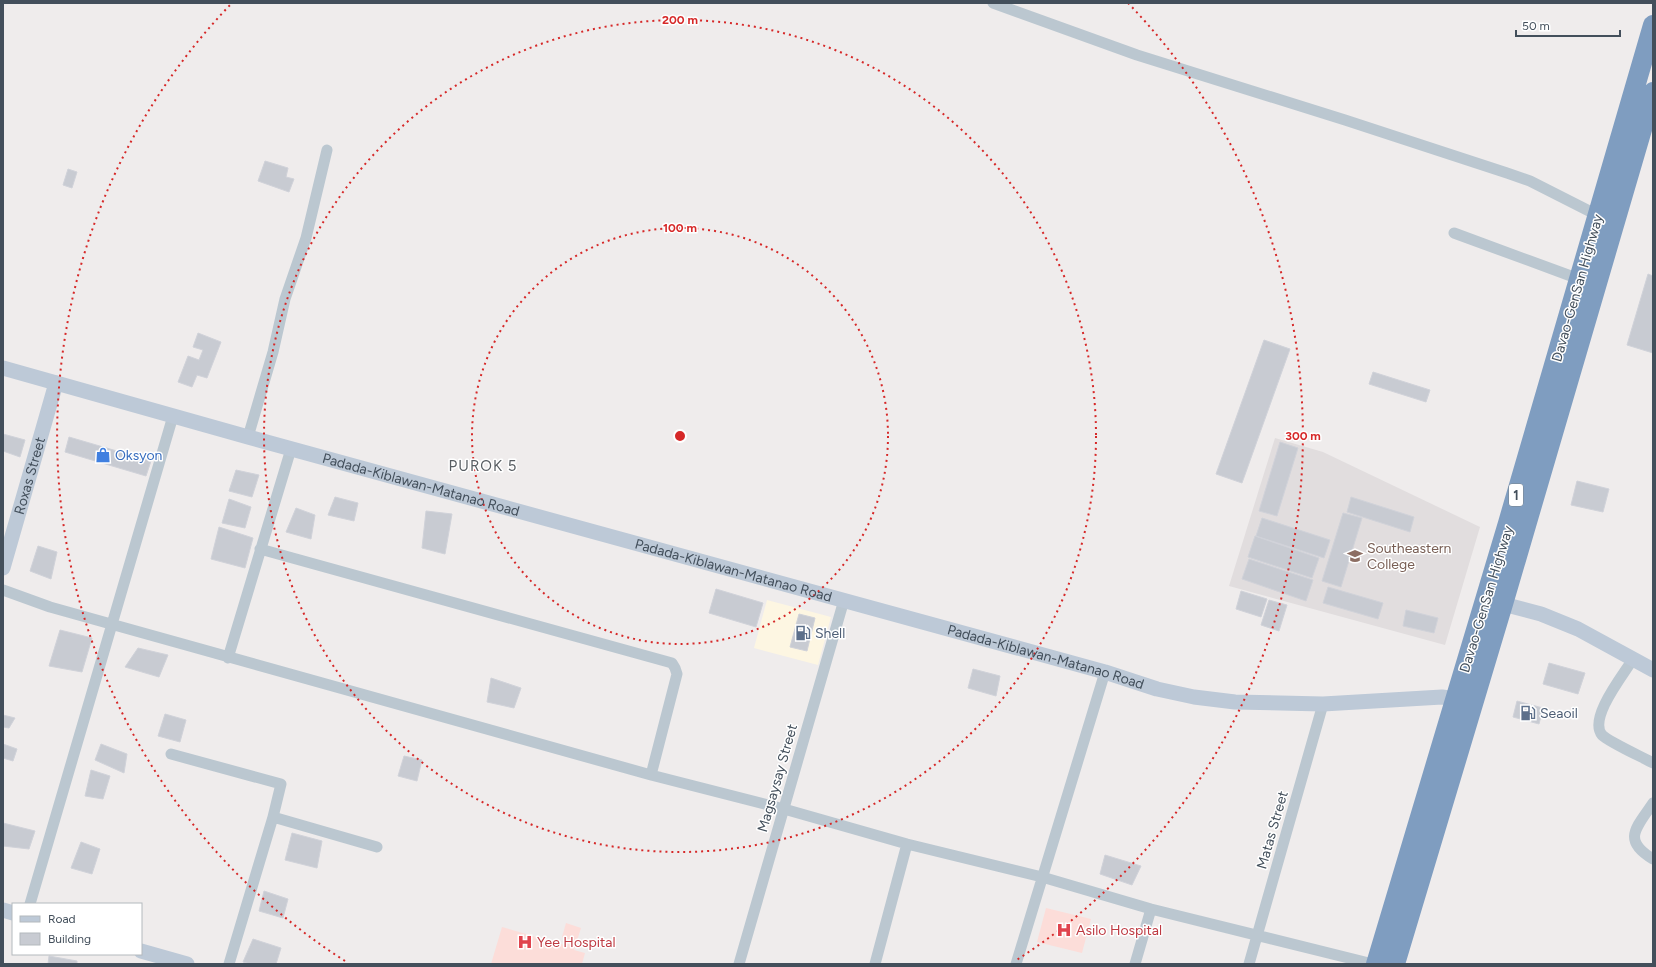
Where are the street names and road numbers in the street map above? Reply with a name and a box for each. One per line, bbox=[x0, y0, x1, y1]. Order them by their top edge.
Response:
street label: Davao-GenSan Highway bbox=[1548, 212, 1607, 364]
street label: Roxas Street bbox=[11, 435, 49, 517]
street label: Padada-Kiblawan-Matanao Road bbox=[320, 450, 521, 520]
road number: 1 bbox=[1509, 484, 1523, 506]
street label: Davao-GenSan Highway bbox=[1456, 523, 1517, 675]
street label: Padada-Kiblawan-Matanao Road bbox=[633, 535, 834, 606]
street label: Padada-Kiblawan-Matanao Road bbox=[945, 621, 1146, 693]
street label: Magsaysay Street bbox=[754, 722, 801, 834]
street label: Matas Street bbox=[1253, 789, 1292, 871]

